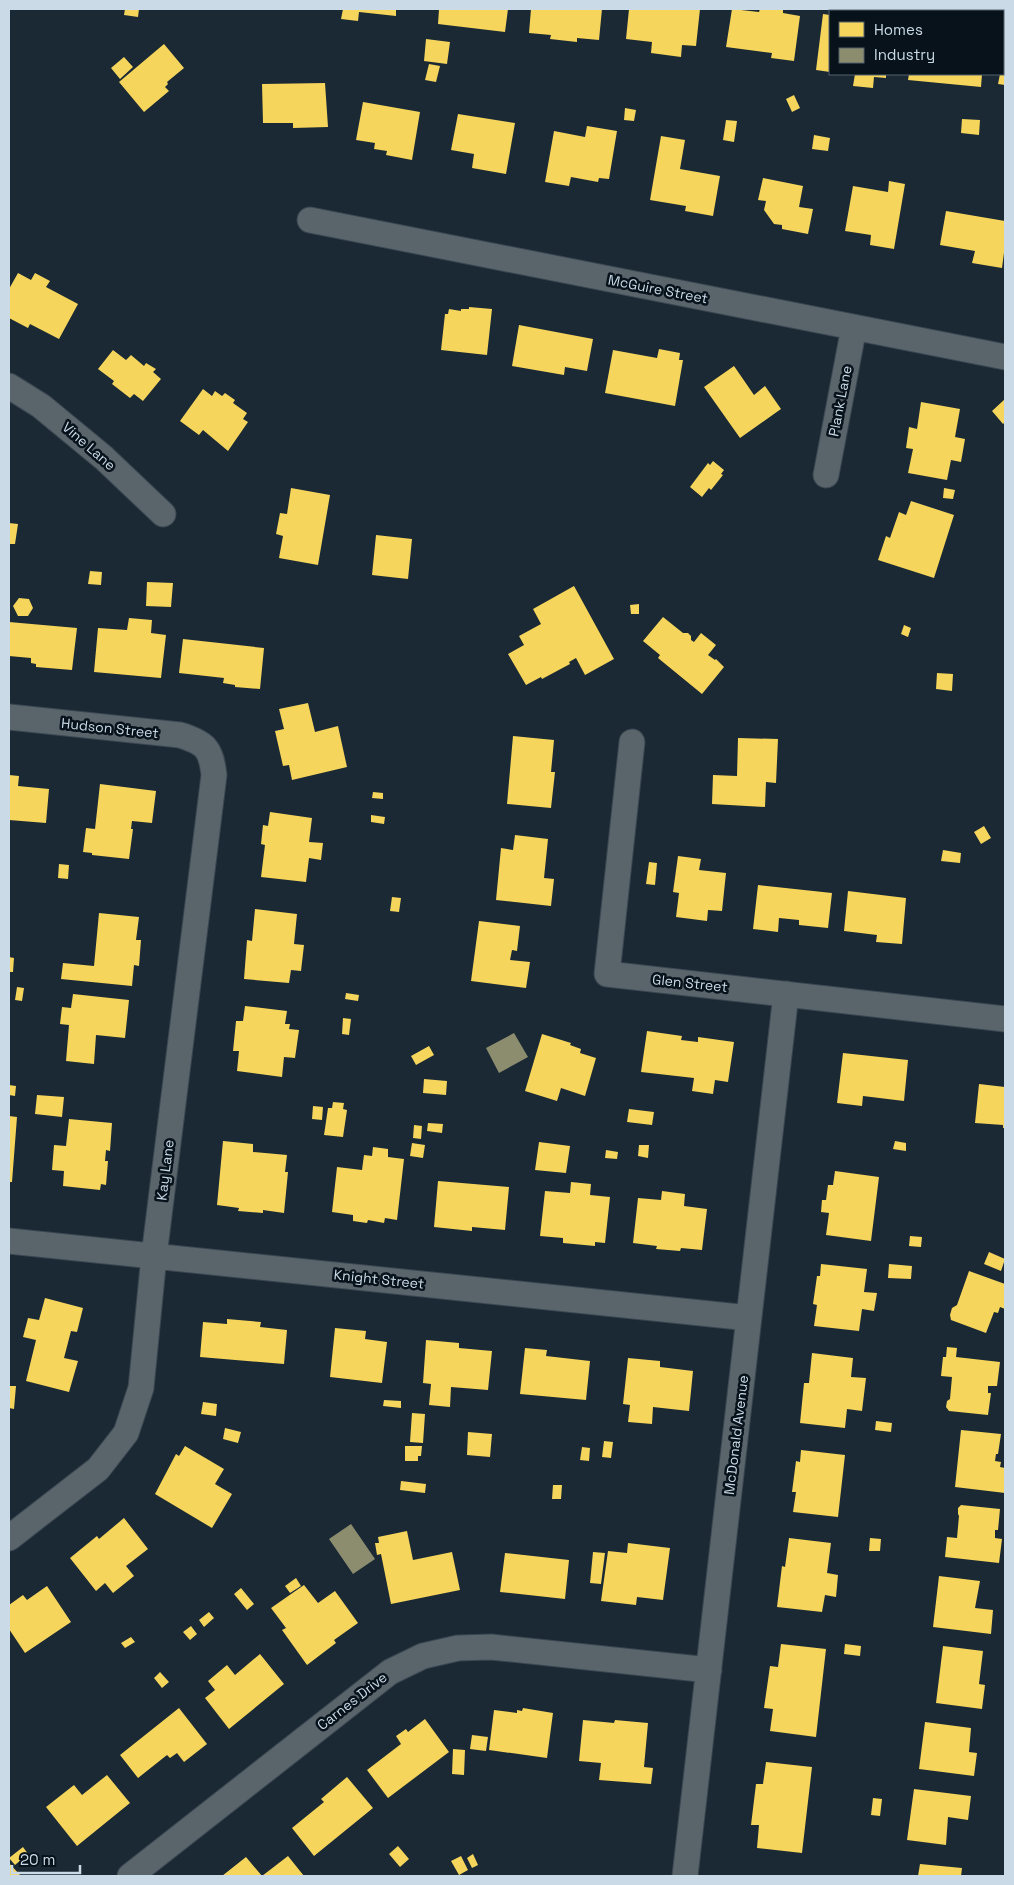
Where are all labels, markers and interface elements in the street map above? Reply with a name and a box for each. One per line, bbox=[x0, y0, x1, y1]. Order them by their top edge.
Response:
legend bbox=[829, 10, 1004, 75]
text: Homes bbox=[874, 20, 923, 39]
text: Industry bbox=[874, 45, 935, 64]
street label: McGuire Street bbox=[607, 270, 709, 308]
street label: Plank Lane bbox=[824, 364, 856, 438]
street label: Vine Lane bbox=[59, 418, 119, 474]
street label: Hudson Street bbox=[60, 714, 160, 742]
street label: Glen Street bbox=[651, 970, 729, 996]
street label: Kay Lane bbox=[152, 1139, 178, 1201]
street label: Knight Street bbox=[333, 1265, 425, 1293]
street label: McDonald Avenue bbox=[720, 1374, 752, 1496]
street label: Carnes Drive bbox=[313, 1668, 391, 1734]
scale bar bbox=[12, 1842, 80, 1874]
text: 20 m bbox=[20, 1850, 55, 1869]

